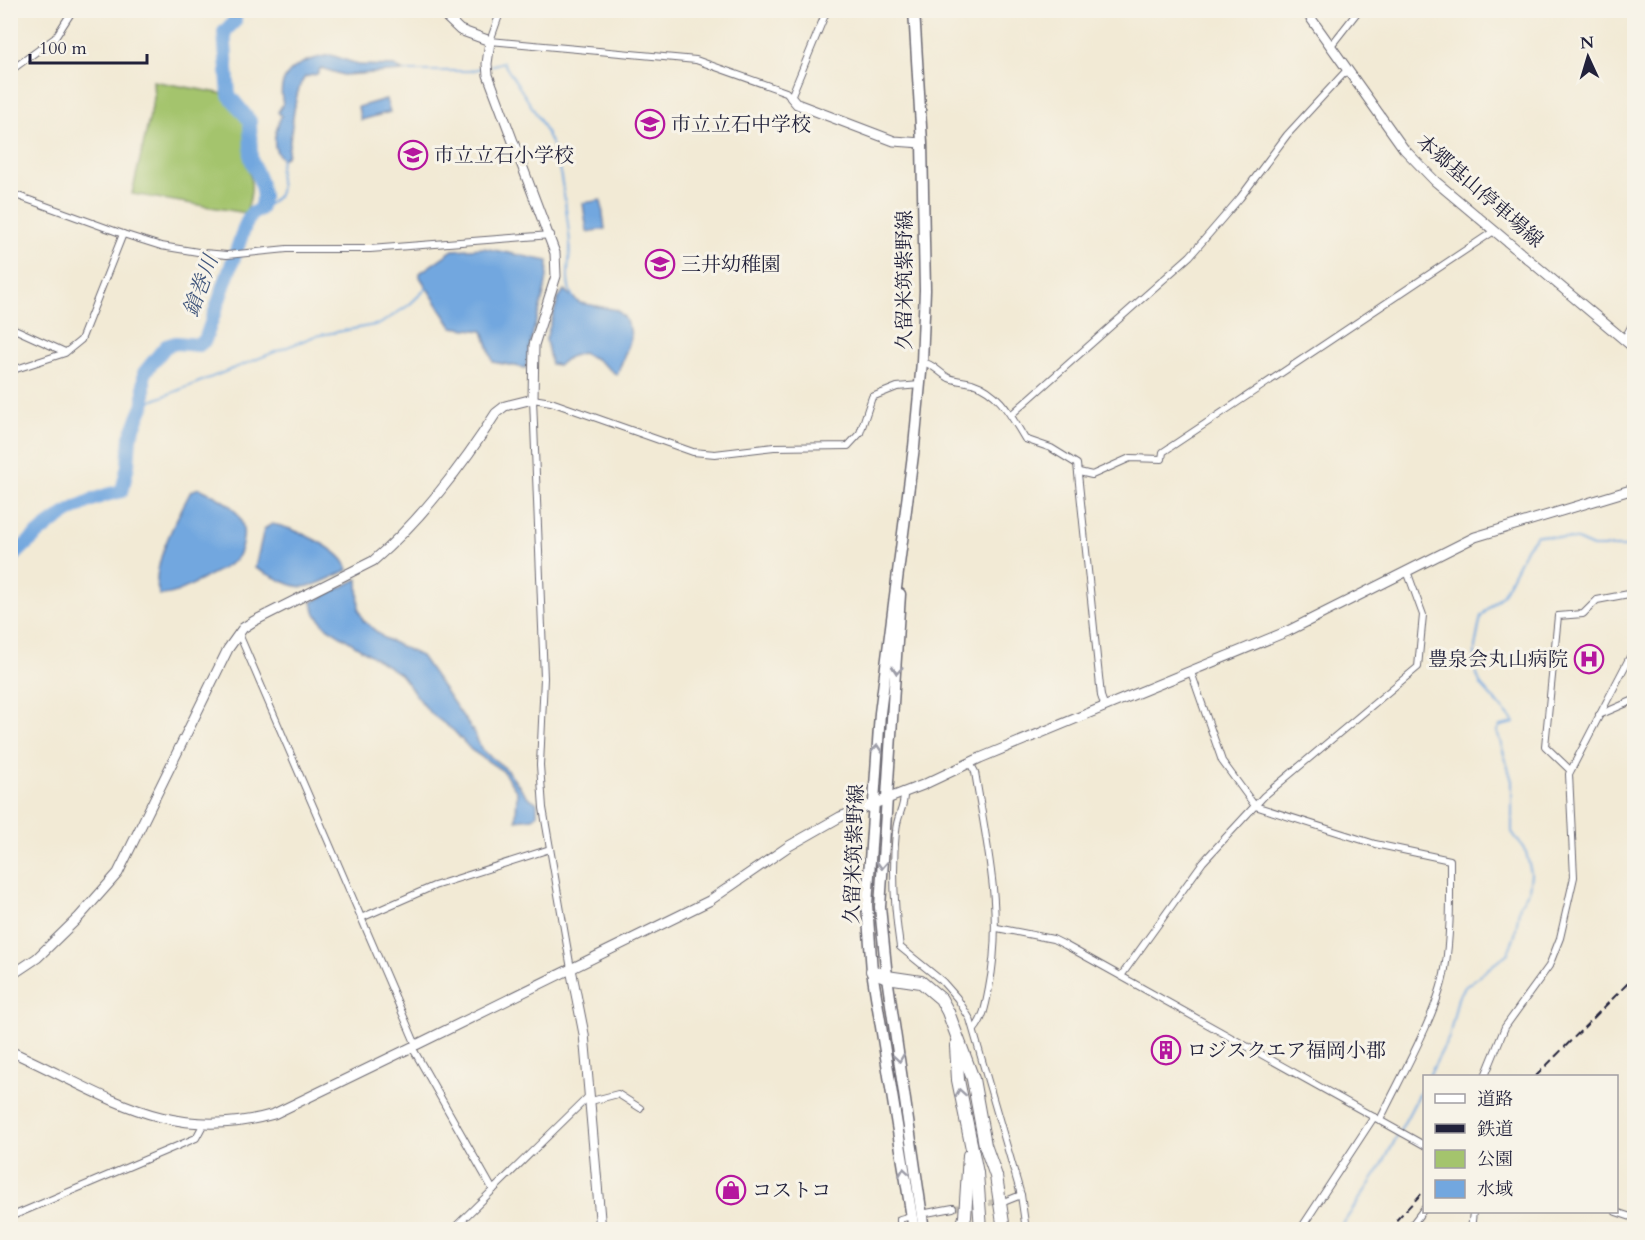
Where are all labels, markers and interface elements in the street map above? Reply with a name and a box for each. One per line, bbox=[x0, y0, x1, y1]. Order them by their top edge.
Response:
scale bar bbox=[30, 27, 147, 65]
north arrow bbox=[1558, 27, 1618, 87]
text: N bbox=[1579, 32, 1595, 54]
text: 100 m bbox=[39, 36, 87, 61]
school or university icon: 市立立石中学校 bbox=[634, 108, 666, 140]
place label: 市立立石中学校 bbox=[671, 111, 811, 138]
street label: 本郷基山停車場線 bbox=[1411, 128, 1549, 254]
school or university icon: 市立立石小学校 bbox=[397, 139, 429, 171]
place label: 市立立石小学校 bbox=[434, 142, 574, 169]
street label: 久留米筑紫野線 bbox=[891, 210, 918, 350]
school or university icon: 三井幼稚園 bbox=[644, 248, 676, 280]
water label: 鎗巻川 bbox=[177, 250, 226, 321]
place label: 三井幼稚園 bbox=[681, 251, 781, 278]
hospital icon: 豊泉会丸山病院 bbox=[1573, 643, 1605, 675]
place label: 豊泉会丸山病院 bbox=[1428, 646, 1568, 673]
one-way arrow bbox=[891, 666, 904, 675]
one-way arrow bbox=[870, 744, 883, 753]
street label: 久留米筑紫野線 bbox=[838, 784, 870, 924]
one-way arrow bbox=[875, 860, 888, 869]
building icon: ロジスクエア福岡小郡 bbox=[1150, 1034, 1182, 1066]
place label: ロジスクエア福岡小郡 bbox=[1187, 1037, 1386, 1064]
one-way arrow bbox=[892, 1054, 904, 1063]
legend bbox=[1423, 1075, 1618, 1213]
text: 道路 bbox=[1477, 1087, 1513, 1112]
one-way arrow bbox=[954, 1088, 967, 1098]
text: 鉄道 bbox=[1477, 1117, 1513, 1142]
text: 公園 bbox=[1477, 1147, 1513, 1172]
one-way arrow bbox=[898, 1167, 911, 1177]
shop icon: コストコ bbox=[715, 1174, 747, 1206]
place label: コストコ bbox=[752, 1177, 831, 1204]
text: 水域 bbox=[1477, 1177, 1513, 1202]

